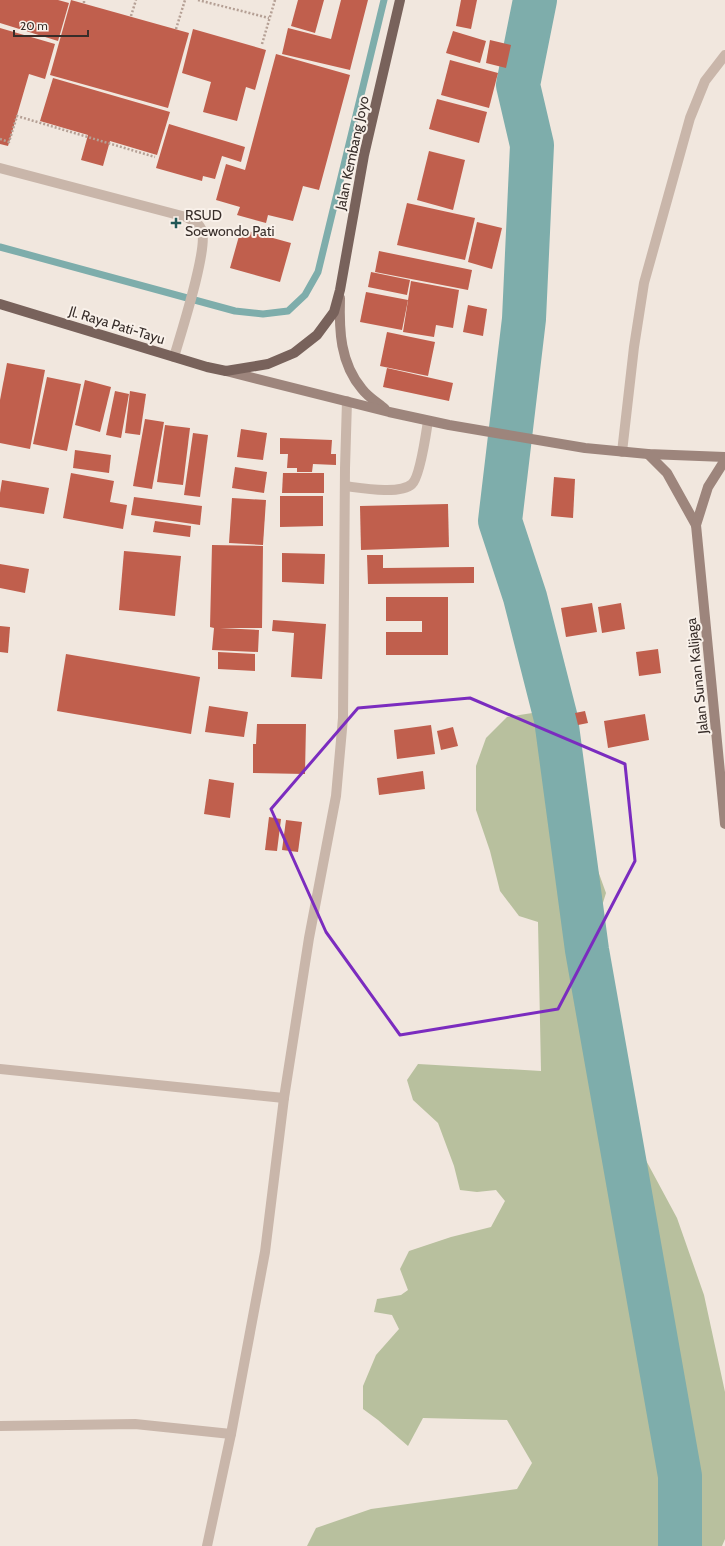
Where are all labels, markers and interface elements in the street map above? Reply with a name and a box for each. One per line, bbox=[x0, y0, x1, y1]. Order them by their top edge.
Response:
scale bar bbox=[14, 12, 88, 38]
text: 20 m bbox=[20, 18, 48, 33]
street label: Jalan Kembang Joyo bbox=[331, 94, 373, 213]
place label: RSUD Soewondo Pati bbox=[185, 206, 274, 240]
marker: RSUD Soewondo Pati bbox=[170, 217, 182, 229]
street label: Jl. Raya Pati-Tayu bbox=[66, 302, 167, 348]
street label: Jalan Sunan Kalijaga bbox=[682, 617, 712, 736]

